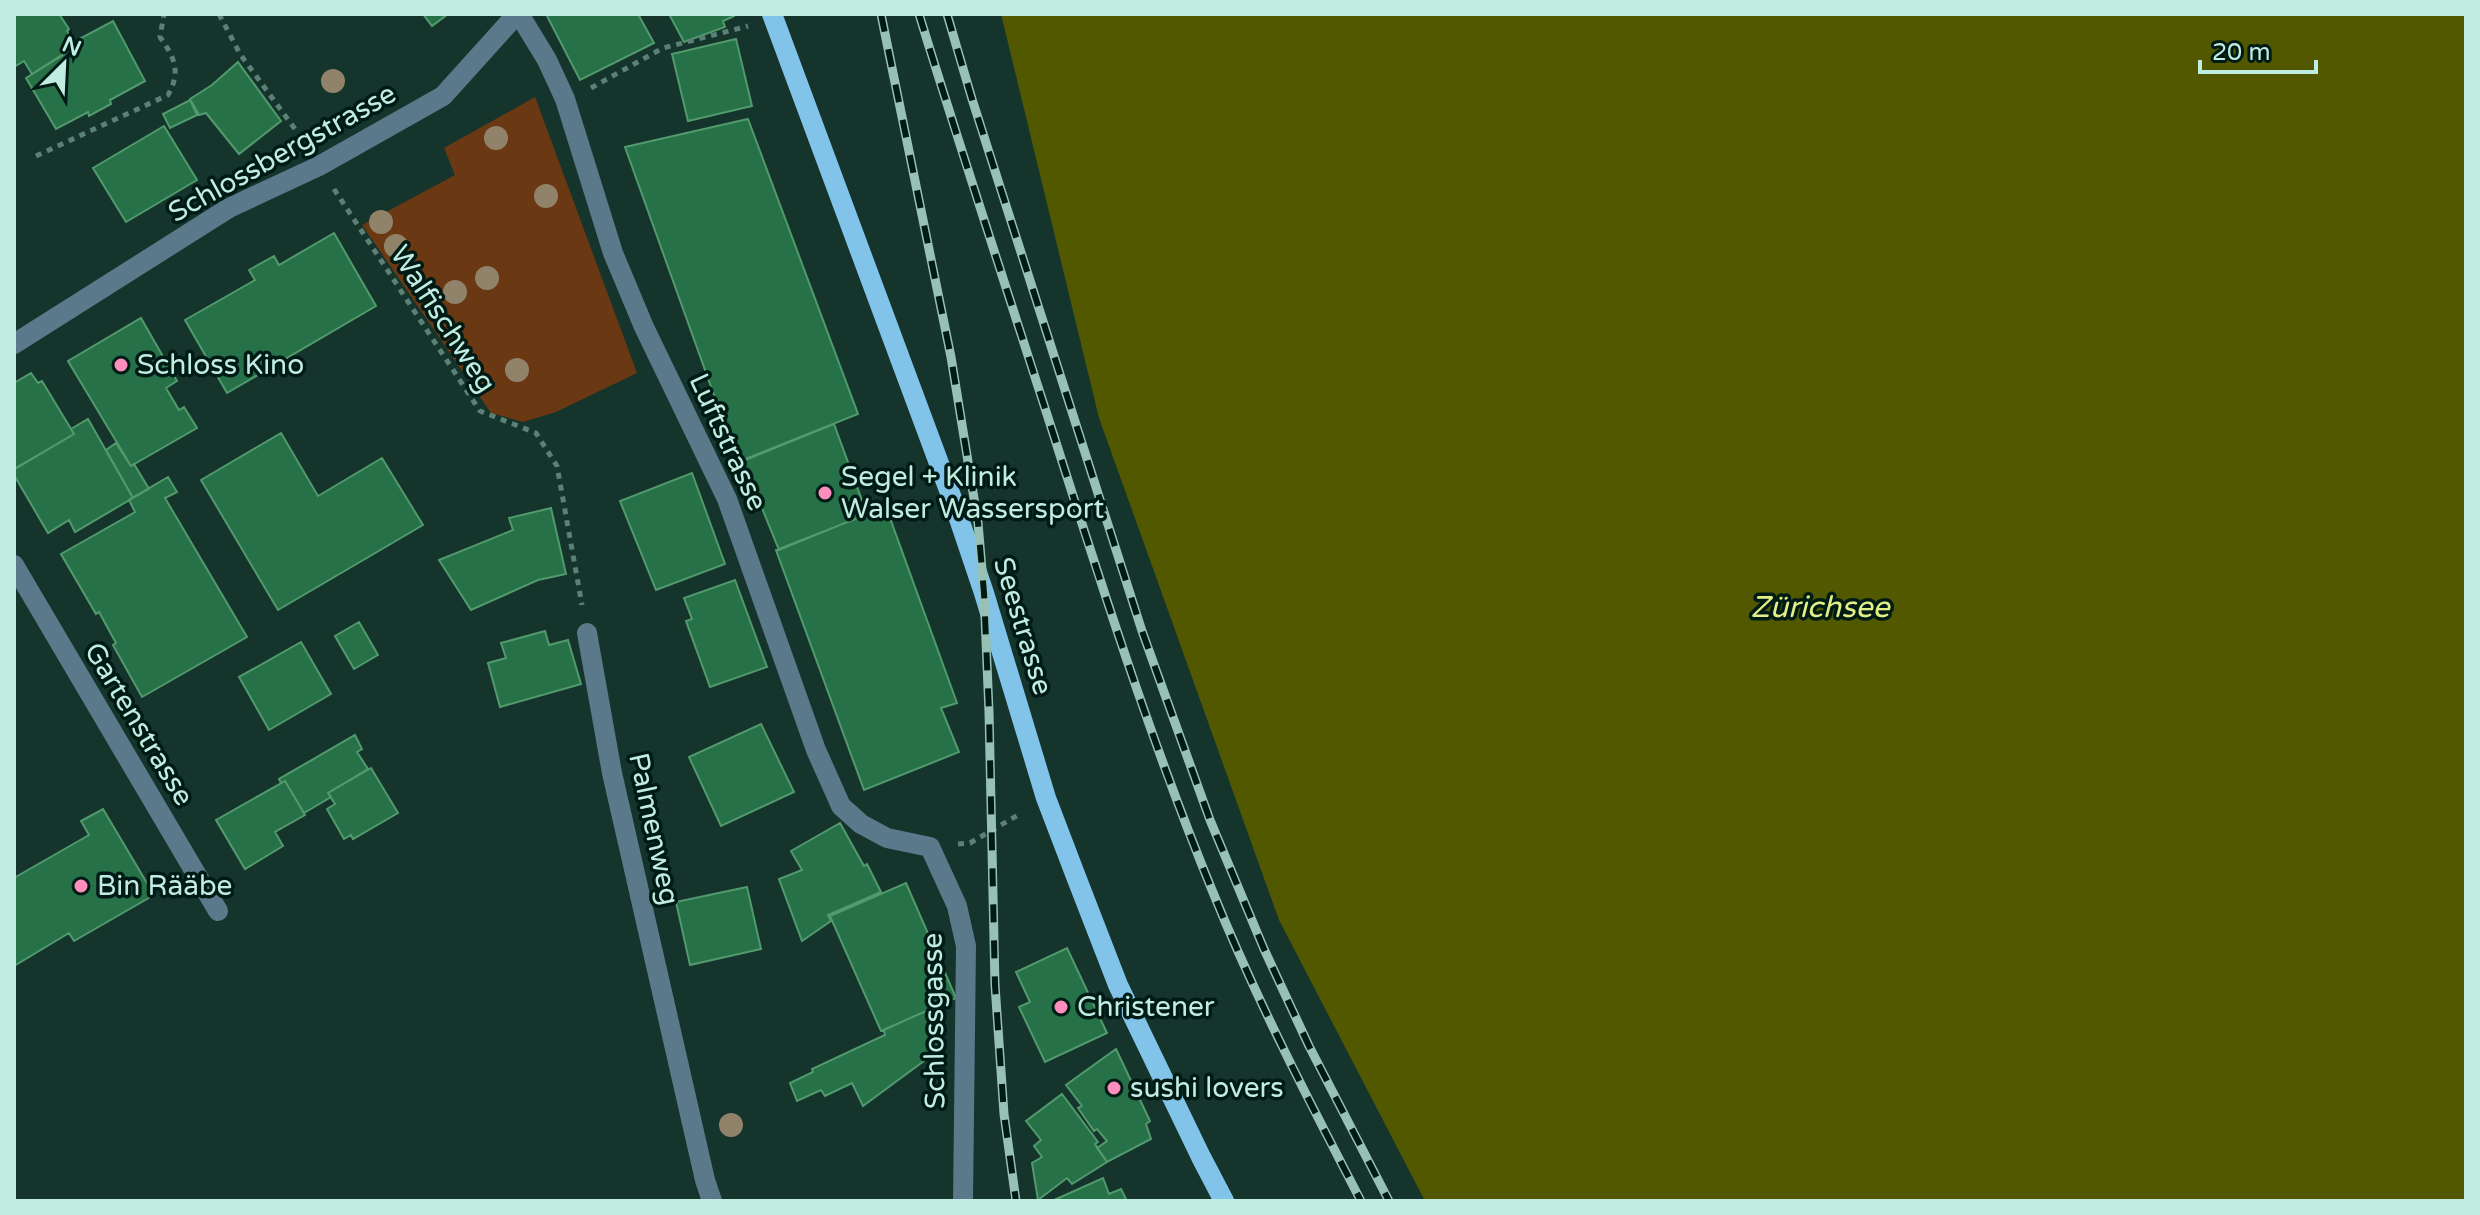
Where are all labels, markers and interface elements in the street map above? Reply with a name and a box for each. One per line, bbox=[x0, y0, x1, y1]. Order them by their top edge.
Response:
north arrow bbox=[24, 24, 104, 104]
scale bar bbox=[2200, 24, 2316, 74]
text: N bbox=[58, 31, 85, 62]
text: 20 m bbox=[2212, 38, 2270, 67]
street label: Schlossbergstrasse bbox=[162, 76, 402, 230]
street label: Walfischweg bbox=[383, 239, 503, 399]
place label: Schloss Kino bbox=[137, 348, 304, 382]
marker: Schloss Kino bbox=[112, 356, 130, 374]
street label: Luftstrasse bbox=[681, 368, 775, 516]
place label: Segel + Klinik Walser Wassersport bbox=[841, 460, 1104, 526]
marker: Segel + Klinik Walser Wassersport bbox=[816, 484, 834, 502]
street label: Seestrasse bbox=[986, 553, 1060, 699]
water label: Zürichsee bbox=[1751, 589, 1892, 626]
street label: Gartenstrasse bbox=[77, 636, 201, 812]
street label: Palmenweg bbox=[621, 750, 687, 908]
place label: Bin Rääbe bbox=[97, 869, 232, 903]
marker: Bin Rääbe bbox=[72, 877, 90, 895]
street label: Schlossgasse bbox=[915, 933, 953, 1109]
place label: Christener bbox=[1077, 990, 1215, 1024]
marker: Christener bbox=[1052, 998, 1070, 1016]
place label: sushi lovers bbox=[1130, 1071, 1284, 1105]
marker: sushi lovers bbox=[1105, 1079, 1123, 1097]

